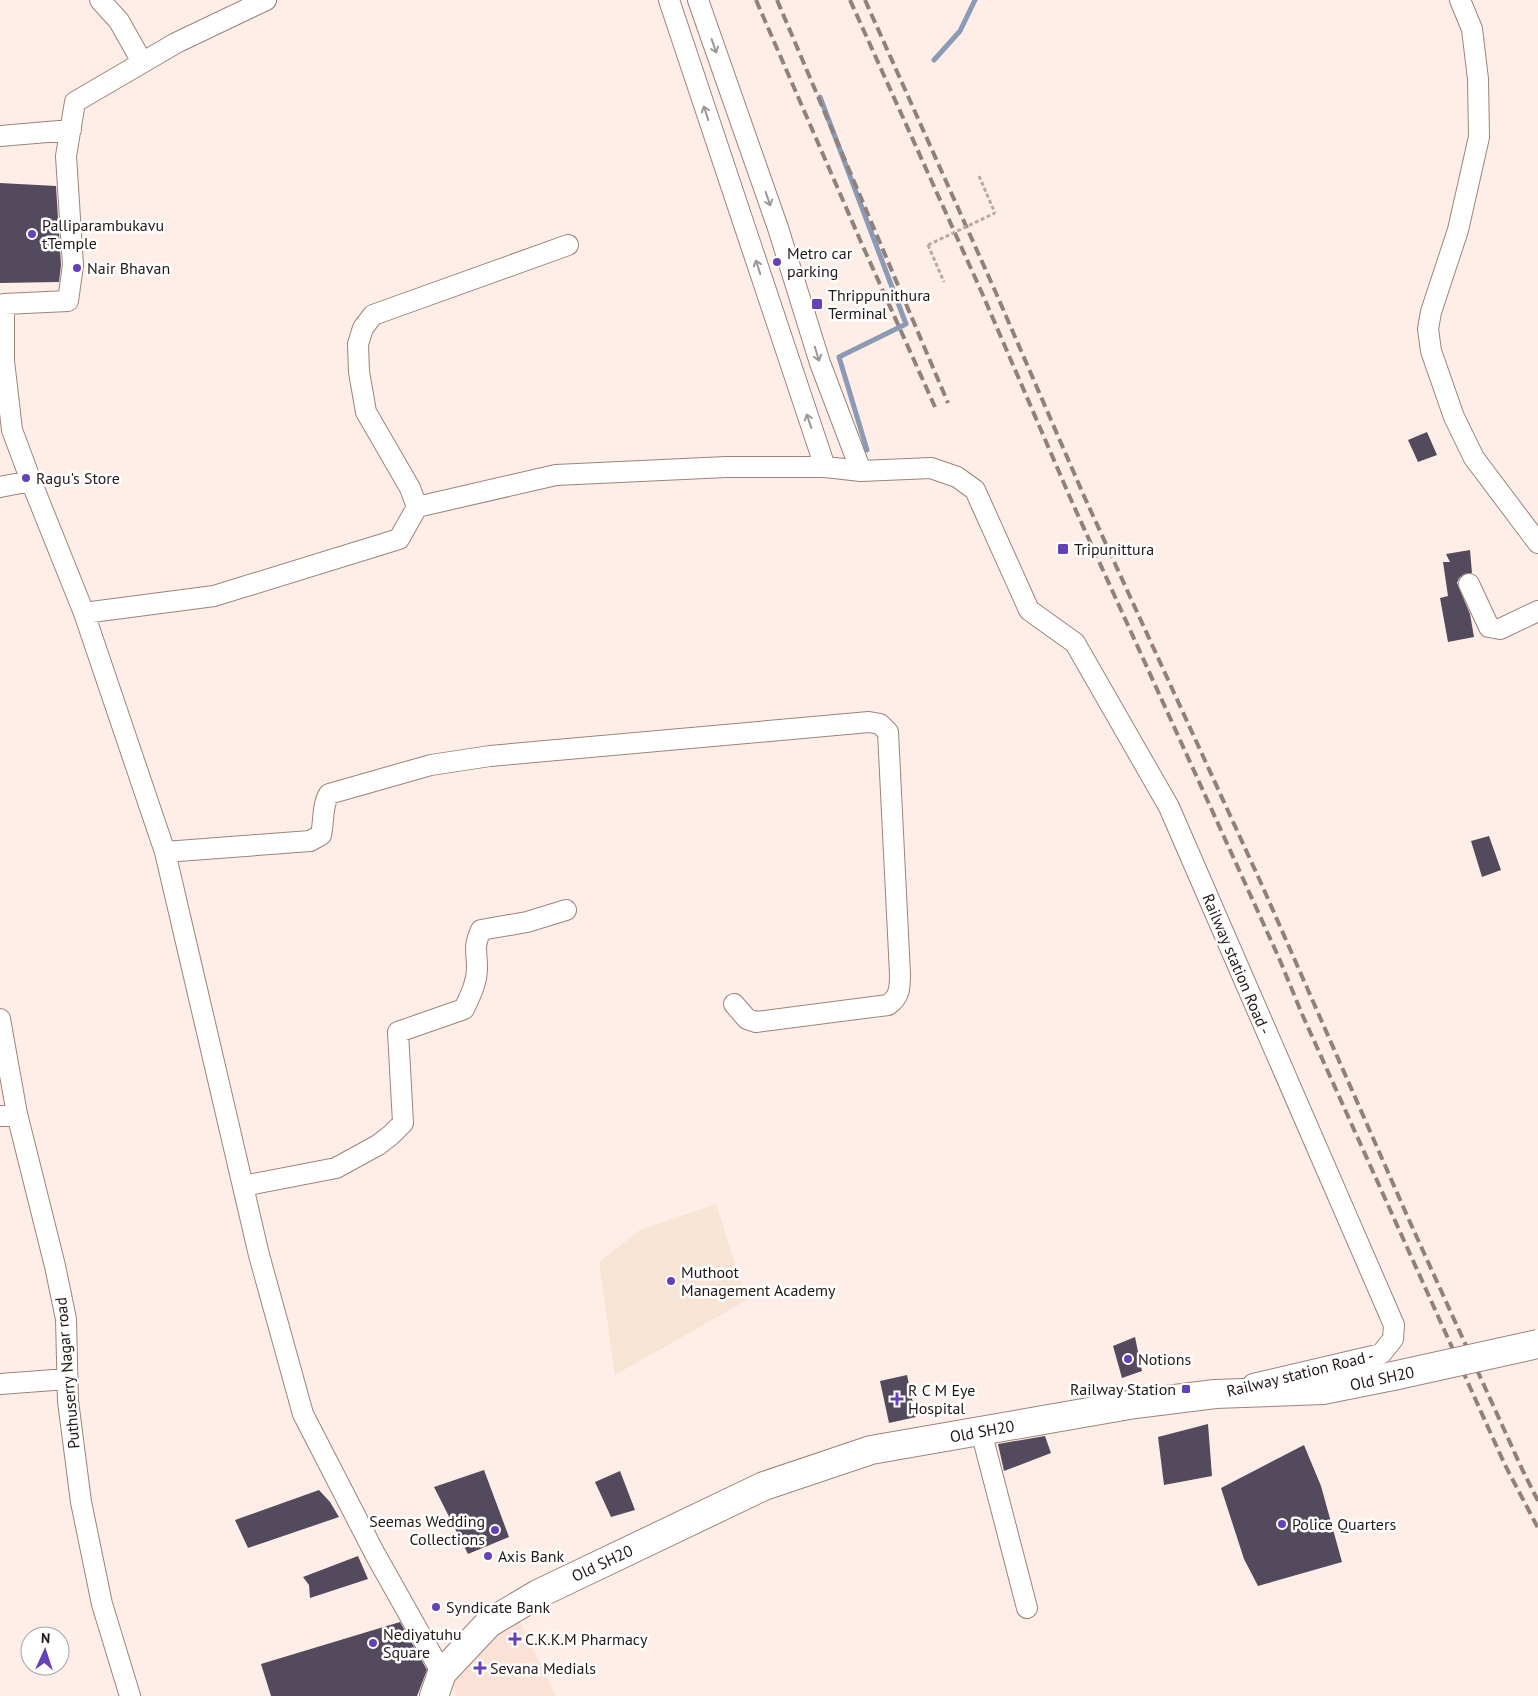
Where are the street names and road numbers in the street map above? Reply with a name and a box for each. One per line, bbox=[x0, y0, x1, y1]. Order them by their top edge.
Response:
street label: Railway station Road - bbox=[1198, 891, 1276, 1037]
street label: Puthuserry Nagar road bbox=[50, 1296, 84, 1450]
street label: Railway station Road - bbox=[1224, 1345, 1376, 1401]
street label: Old SH20 bbox=[1348, 1361, 1416, 1395]
street label: Old SH20 bbox=[948, 1415, 1016, 1447]
street label: Old SH20 bbox=[568, 1540, 636, 1586]

